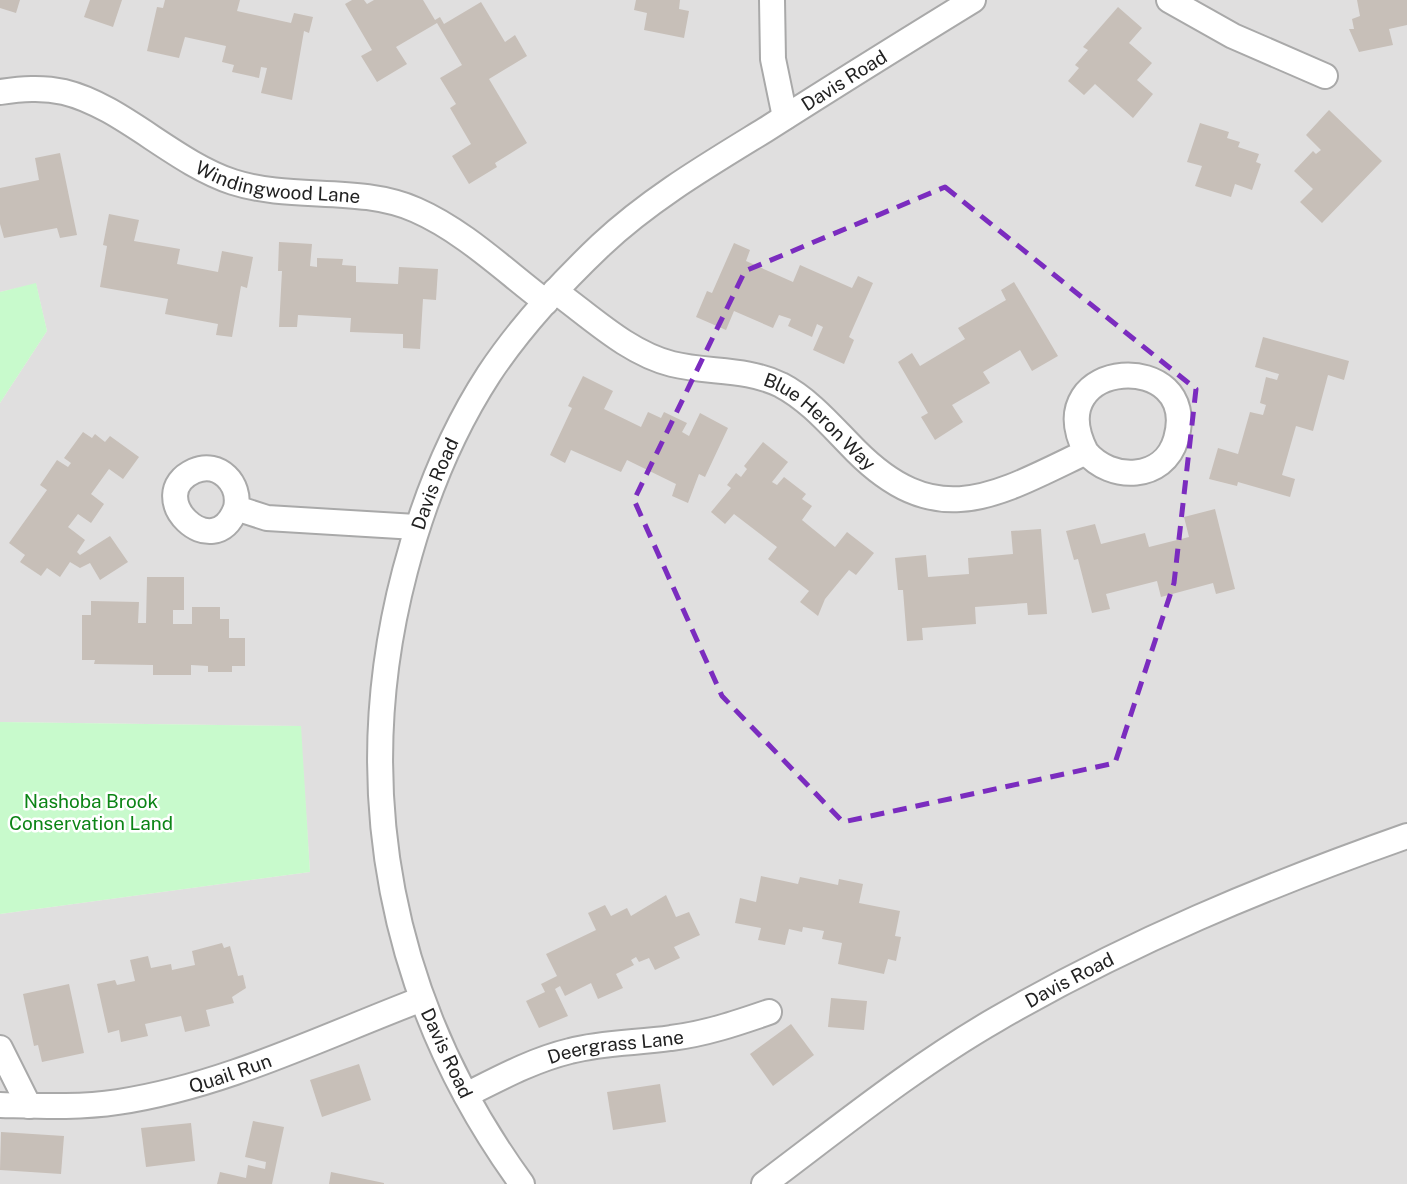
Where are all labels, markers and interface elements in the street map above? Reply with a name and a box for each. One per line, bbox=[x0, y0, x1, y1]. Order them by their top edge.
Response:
street label: Davis Road bbox=[797, 45, 891, 115]
street label: Windingwood Lane bbox=[192, 156, 361, 207]
street label: Blue Heron Way bbox=[761, 368, 880, 475]
street label: Davis Road bbox=[407, 434, 463, 532]
park label: Nashoba Brook Conservation Land bbox=[9, 790, 173, 834]
street label: Davis Road bbox=[1021, 948, 1117, 1012]
street label: Davis Road bbox=[417, 1004, 477, 1102]
street label: Deergrass Lane bbox=[544, 1025, 685, 1068]
street label: Quail Run bbox=[186, 1049, 274, 1097]

